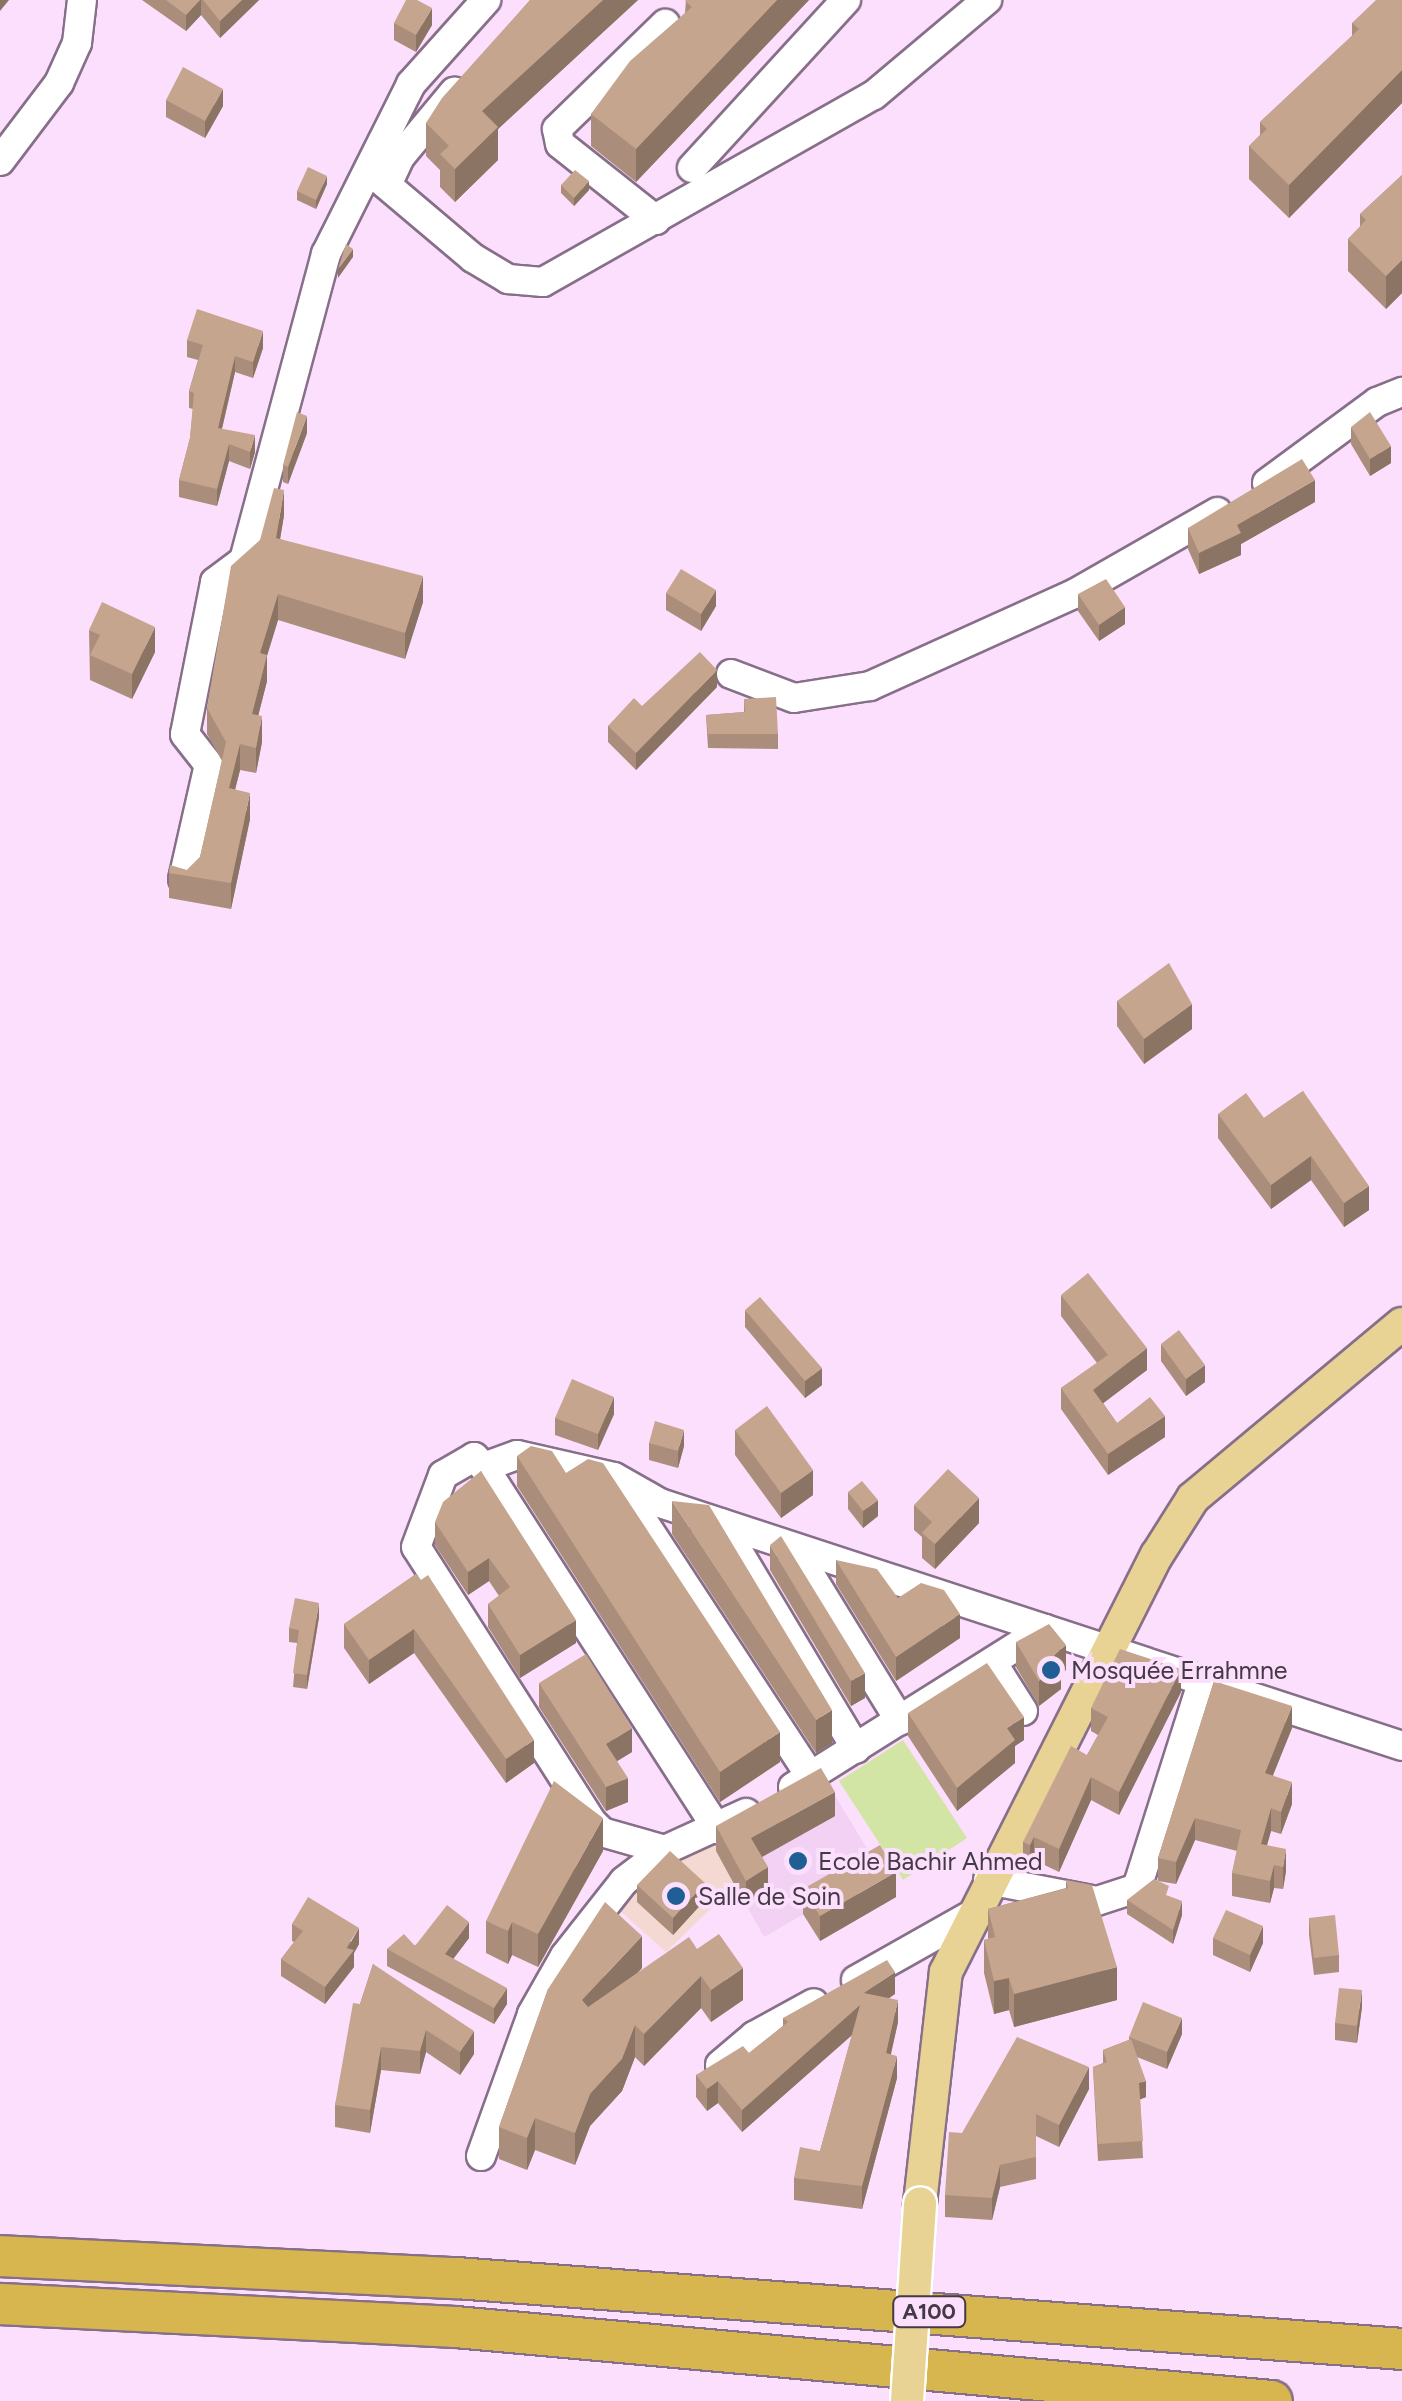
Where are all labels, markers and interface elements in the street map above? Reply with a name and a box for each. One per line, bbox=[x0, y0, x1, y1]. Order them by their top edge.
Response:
place label: Mosquée Errahmne bbox=[1071, 1655, 1287, 1685]
marker: Mosquée Errahmne bbox=[1040, 1659, 1062, 1681]
place label: Ecole Bachir Ahmed bbox=[818, 1846, 1043, 1876]
marker: Ecole Bachir Ahmed bbox=[787, 1850, 809, 1872]
place label: Salle de Soin bbox=[698, 1881, 841, 1911]
marker: Salle de Soin bbox=[663, 1883, 689, 1909]
road number: A100 bbox=[892, 2295, 966, 2329]

